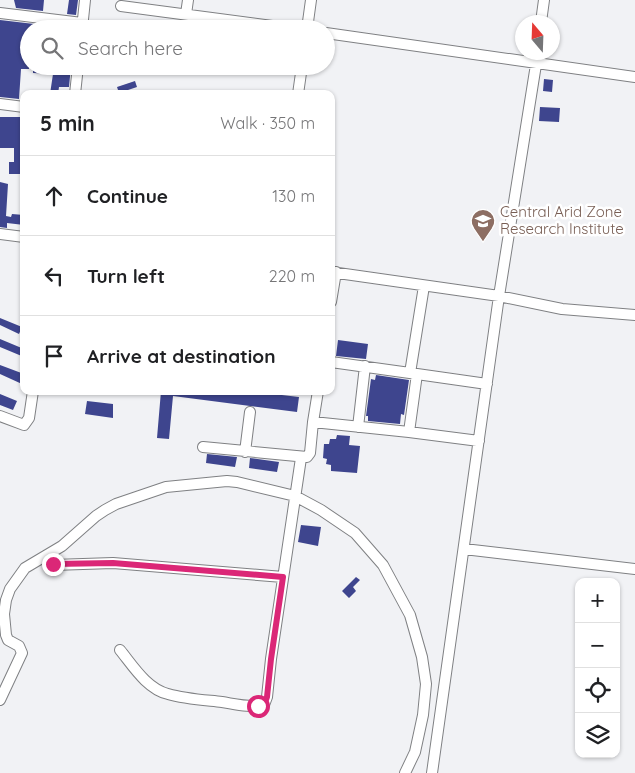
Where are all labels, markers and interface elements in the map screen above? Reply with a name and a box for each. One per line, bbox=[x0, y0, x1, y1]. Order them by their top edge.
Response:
north arrow bbox=[515, 15, 560, 60]
search box bbox=[20, 20, 335, 75]
icon: search bbox=[38, 34, 66, 62]
text: Search here bbox=[78, 36, 183, 60]
text: 5 min bbox=[40, 110, 95, 136]
text: Walk · 350 m bbox=[220, 113, 315, 133]
icon: ahead bbox=[40, 182, 68, 210]
text: Continue bbox=[87, 184, 168, 208]
text: 130 m bbox=[272, 186, 315, 206]
place label: Central Arid Zone Research Institute bbox=[500, 202, 624, 238]
school or university icon: Central Arid Zone Research Institute bbox=[470, 208, 496, 242]
icon: left bbox=[40, 262, 68, 290]
text: Turn left bbox=[87, 264, 165, 288]
text: 220 m bbox=[269, 266, 315, 286]
icon: arrive bbox=[40, 342, 68, 370]
text: Arrive at destination bbox=[87, 344, 276, 368]
route end bbox=[42, 553, 65, 576]
map controls bbox=[575, 578, 620, 758]
button: + bbox=[575, 578, 620, 623]
button: − bbox=[575, 623, 620, 668]
button: locate bbox=[575, 668, 620, 713]
route start bbox=[247, 695, 270, 718]
button: layers bbox=[575, 713, 620, 758]

